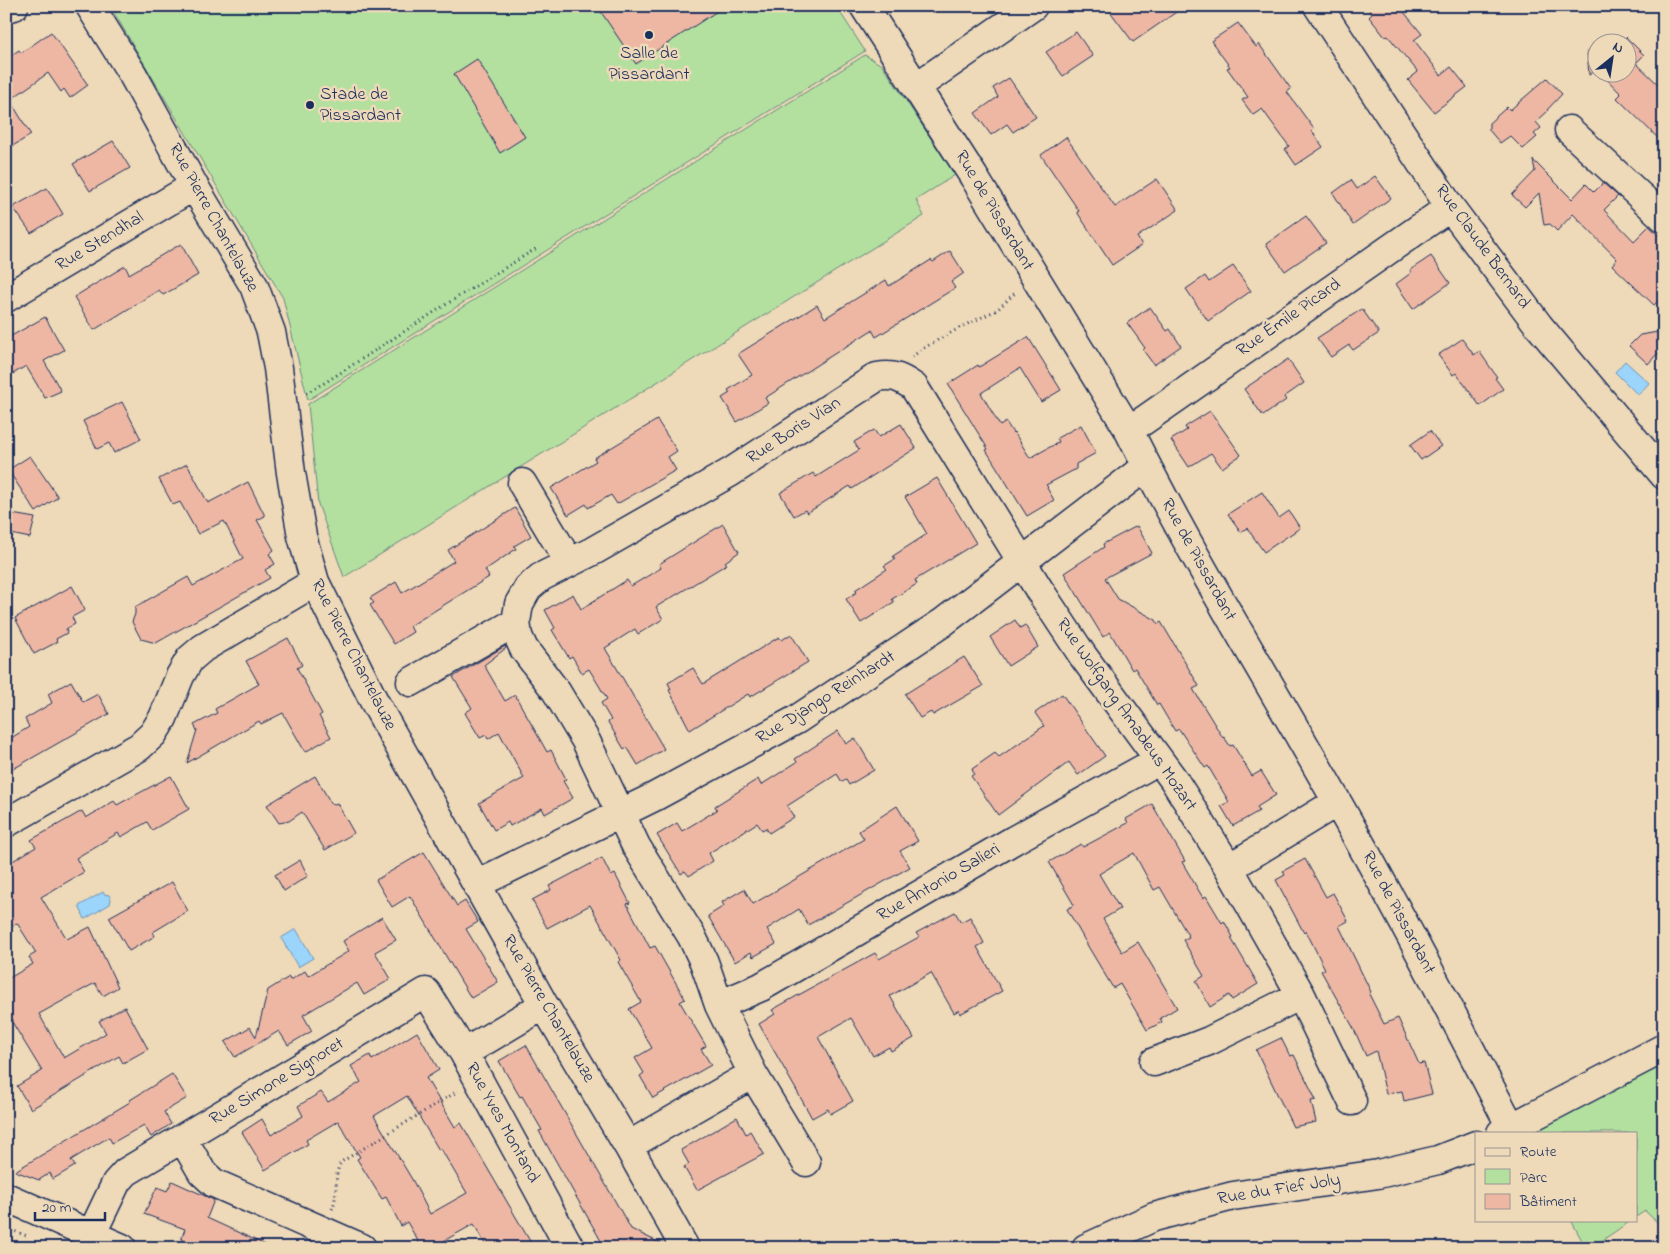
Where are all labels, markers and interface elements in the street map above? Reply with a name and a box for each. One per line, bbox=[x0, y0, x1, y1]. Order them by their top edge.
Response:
marker: Salle de Pissardant bbox=[643, 29, 655, 41]
north arrow bbox=[1588, 32, 1638, 82]
text: N bbox=[1608, 37, 1627, 59]
place label: Salle de Pissardant bbox=[609, 41, 689, 88]
place label: Stade de Pissardant bbox=[320, 82, 401, 129]
marker: Stade de Pissardant bbox=[304, 99, 316, 111]
street label: Rue Pierre Chantelauze bbox=[161, 139, 265, 298]
street label: Rue de Pissardant bbox=[948, 146, 1040, 276]
street label: Rue Claude Bernard bbox=[1428, 179, 1536, 315]
street label: Rue Stendhal bbox=[51, 205, 149, 279]
street label: Rue Émile Picard bbox=[1231, 272, 1347, 364]
street label: Rue Boris Vian bbox=[742, 391, 846, 471]
street label: Rue de Pissardant bbox=[1154, 494, 1242, 626]
street label: Rue Pierre Chantelauze bbox=[304, 575, 403, 736]
street label: Rue Wolfgang Amadeus Mozart bbox=[1048, 613, 1203, 817]
street label: Rue Django Reinhardt bbox=[751, 645, 901, 752]
street label: Rue Antonio Salieri bbox=[873, 837, 1005, 929]
street label: Rue de Pissardant bbox=[1355, 847, 1441, 979]
street label: Rue Pierre Chantelauze bbox=[495, 930, 601, 1089]
street label: Rue Simone Signoret bbox=[205, 1031, 350, 1133]
street label: Rue Yves Montand bbox=[458, 1058, 546, 1188]
legend bbox=[1475, 1132, 1638, 1222]
text: Route bbox=[1520, 1141, 1557, 1163]
street label: Rue du Fief Joly bbox=[1216, 1167, 1342, 1213]
text: Parc bbox=[1520, 1167, 1548, 1189]
scale bar bbox=[35, 1189, 105, 1221]
text: Bâtiment bbox=[1519, 1191, 1577, 1213]
text: 20 m bbox=[42, 1197, 72, 1219]

